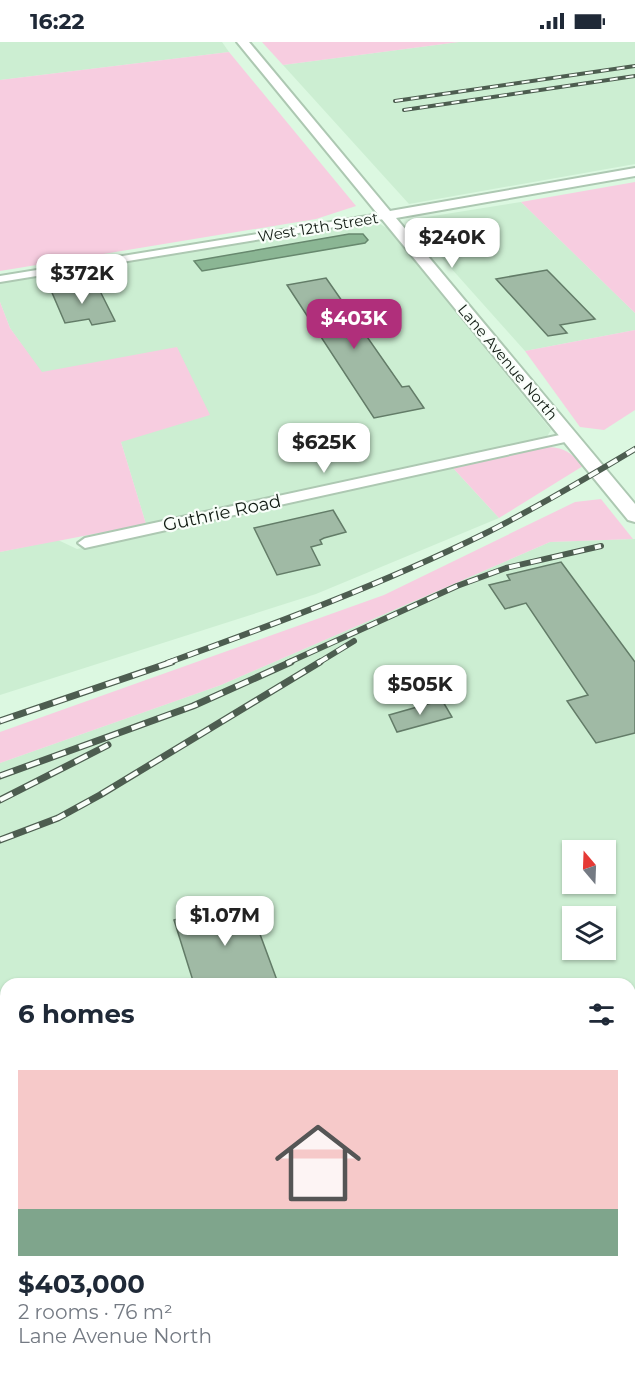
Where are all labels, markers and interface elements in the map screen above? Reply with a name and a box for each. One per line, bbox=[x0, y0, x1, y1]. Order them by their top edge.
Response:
text: 16:22 bbox=[30, 8, 84, 35]
street label: West 12th Street bbox=[256, 208, 380, 246]
pin: $240K bbox=[410, 218, 494, 269]
text: $240K bbox=[419, 225, 485, 249]
pin: $372K bbox=[40, 254, 124, 305]
text: $372K bbox=[50, 261, 114, 285]
pin: $403K bbox=[312, 299, 396, 350]
street label: Lane Avenue North bbox=[454, 300, 562, 424]
text: $403K bbox=[321, 306, 387, 330]
pin: $625K bbox=[282, 423, 366, 474]
text: $625K bbox=[292, 430, 356, 454]
street label: Guthrie Road bbox=[161, 490, 283, 536]
pin: $505K bbox=[378, 665, 462, 716]
text: $505K bbox=[388, 672, 452, 696]
north arrow bbox=[562, 840, 616, 894]
map controls bbox=[562, 840, 616, 960]
pin: $1.07M bbox=[176, 896, 274, 947]
text: $1.07M bbox=[190, 903, 260, 927]
button: layers bbox=[562, 906, 616, 960]
text: 6 homes bbox=[18, 998, 135, 1030]
icon: filters bbox=[585, 998, 618, 1031]
icon: home bbox=[264, 1109, 372, 1217]
text: $403,000 bbox=[18, 1268, 145, 1300]
text: 2 rooms · 76 m² bbox=[18, 1300, 173, 1324]
text: Lane Avenue North bbox=[18, 1324, 212, 1348]

